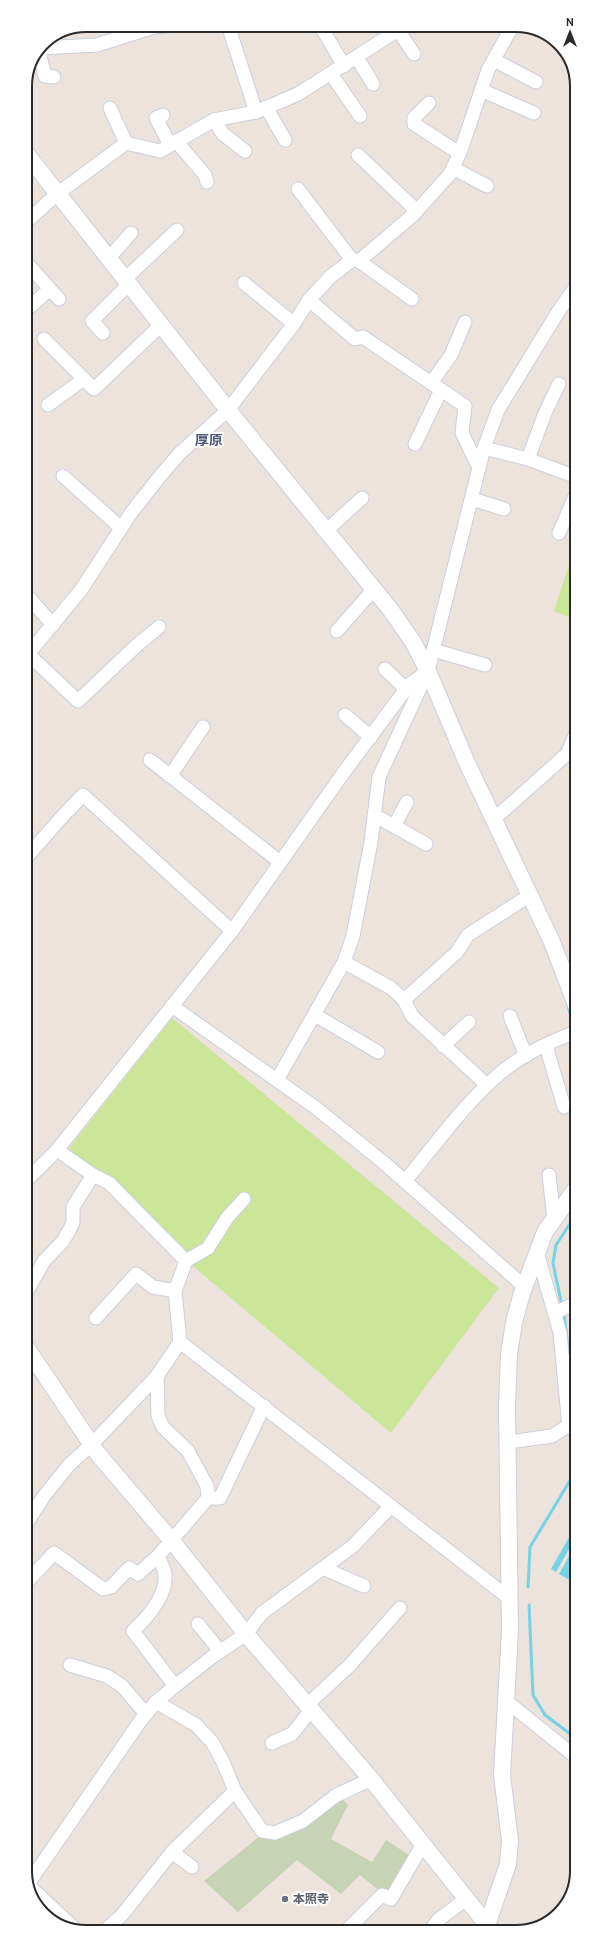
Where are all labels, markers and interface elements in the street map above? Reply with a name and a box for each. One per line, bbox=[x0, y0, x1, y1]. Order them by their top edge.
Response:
north arrow bbox=[550, 12, 590, 52]
text: N bbox=[566, 15, 574, 29]
district label: 厚原 bbox=[195, 431, 223, 449]
place label: 本照寺 bbox=[293, 1891, 329, 1906]
marker: 本照寺 bbox=[280, 1894, 290, 1904]

